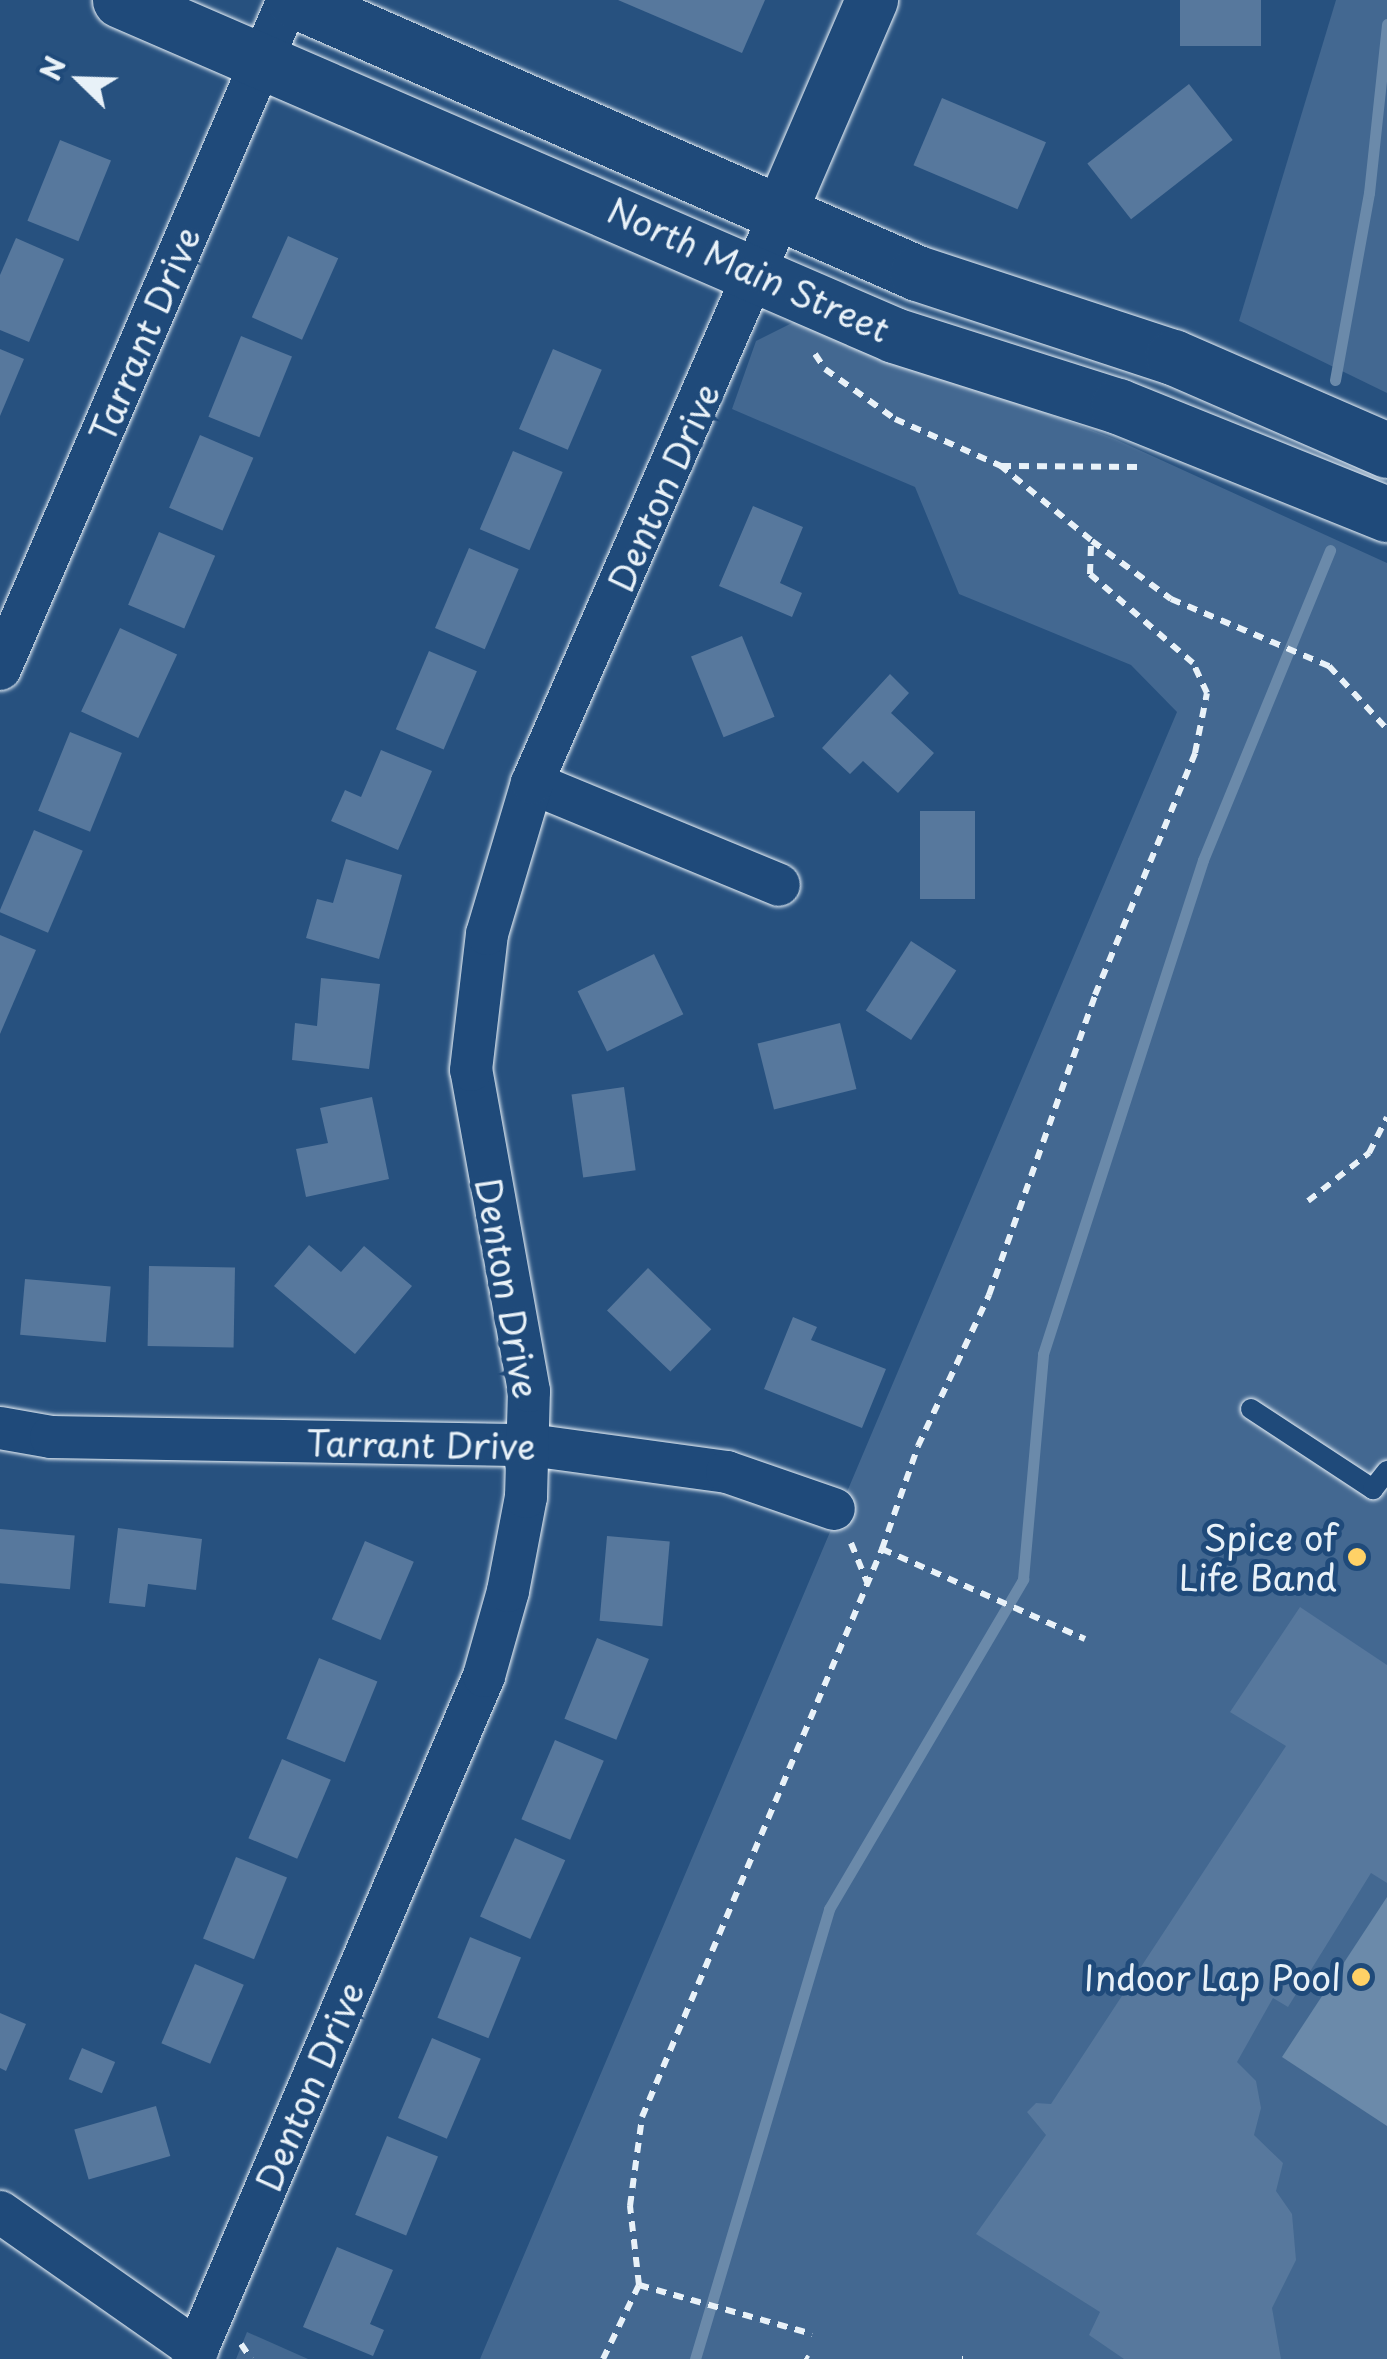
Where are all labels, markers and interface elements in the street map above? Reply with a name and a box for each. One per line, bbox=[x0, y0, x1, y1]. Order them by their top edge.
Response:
north arrow bbox=[30, 30, 130, 130]
text: N bbox=[28, 49, 76, 87]
street label: North Main Street bbox=[599, 187, 899, 351]
street label: Tarrant Drive bbox=[80, 221, 208, 447]
street label: Denton Drive bbox=[598, 377, 728, 597]
street label: Denton Drive bbox=[468, 1175, 548, 1401]
street label: Tarrant Drive bbox=[306, 1421, 536, 1467]
place label: Spice of Life Band bbox=[1177, 1516, 1337, 1598]
marker: Spice of Life Band bbox=[1346, 1546, 1368, 1568]
place label: Indoor Lap Pool bbox=[1079, 1956, 1341, 1998]
marker: Indoor Lap Pool bbox=[1350, 1966, 1372, 1988]
street label: Denton Drive bbox=[246, 1975, 372, 2197]

